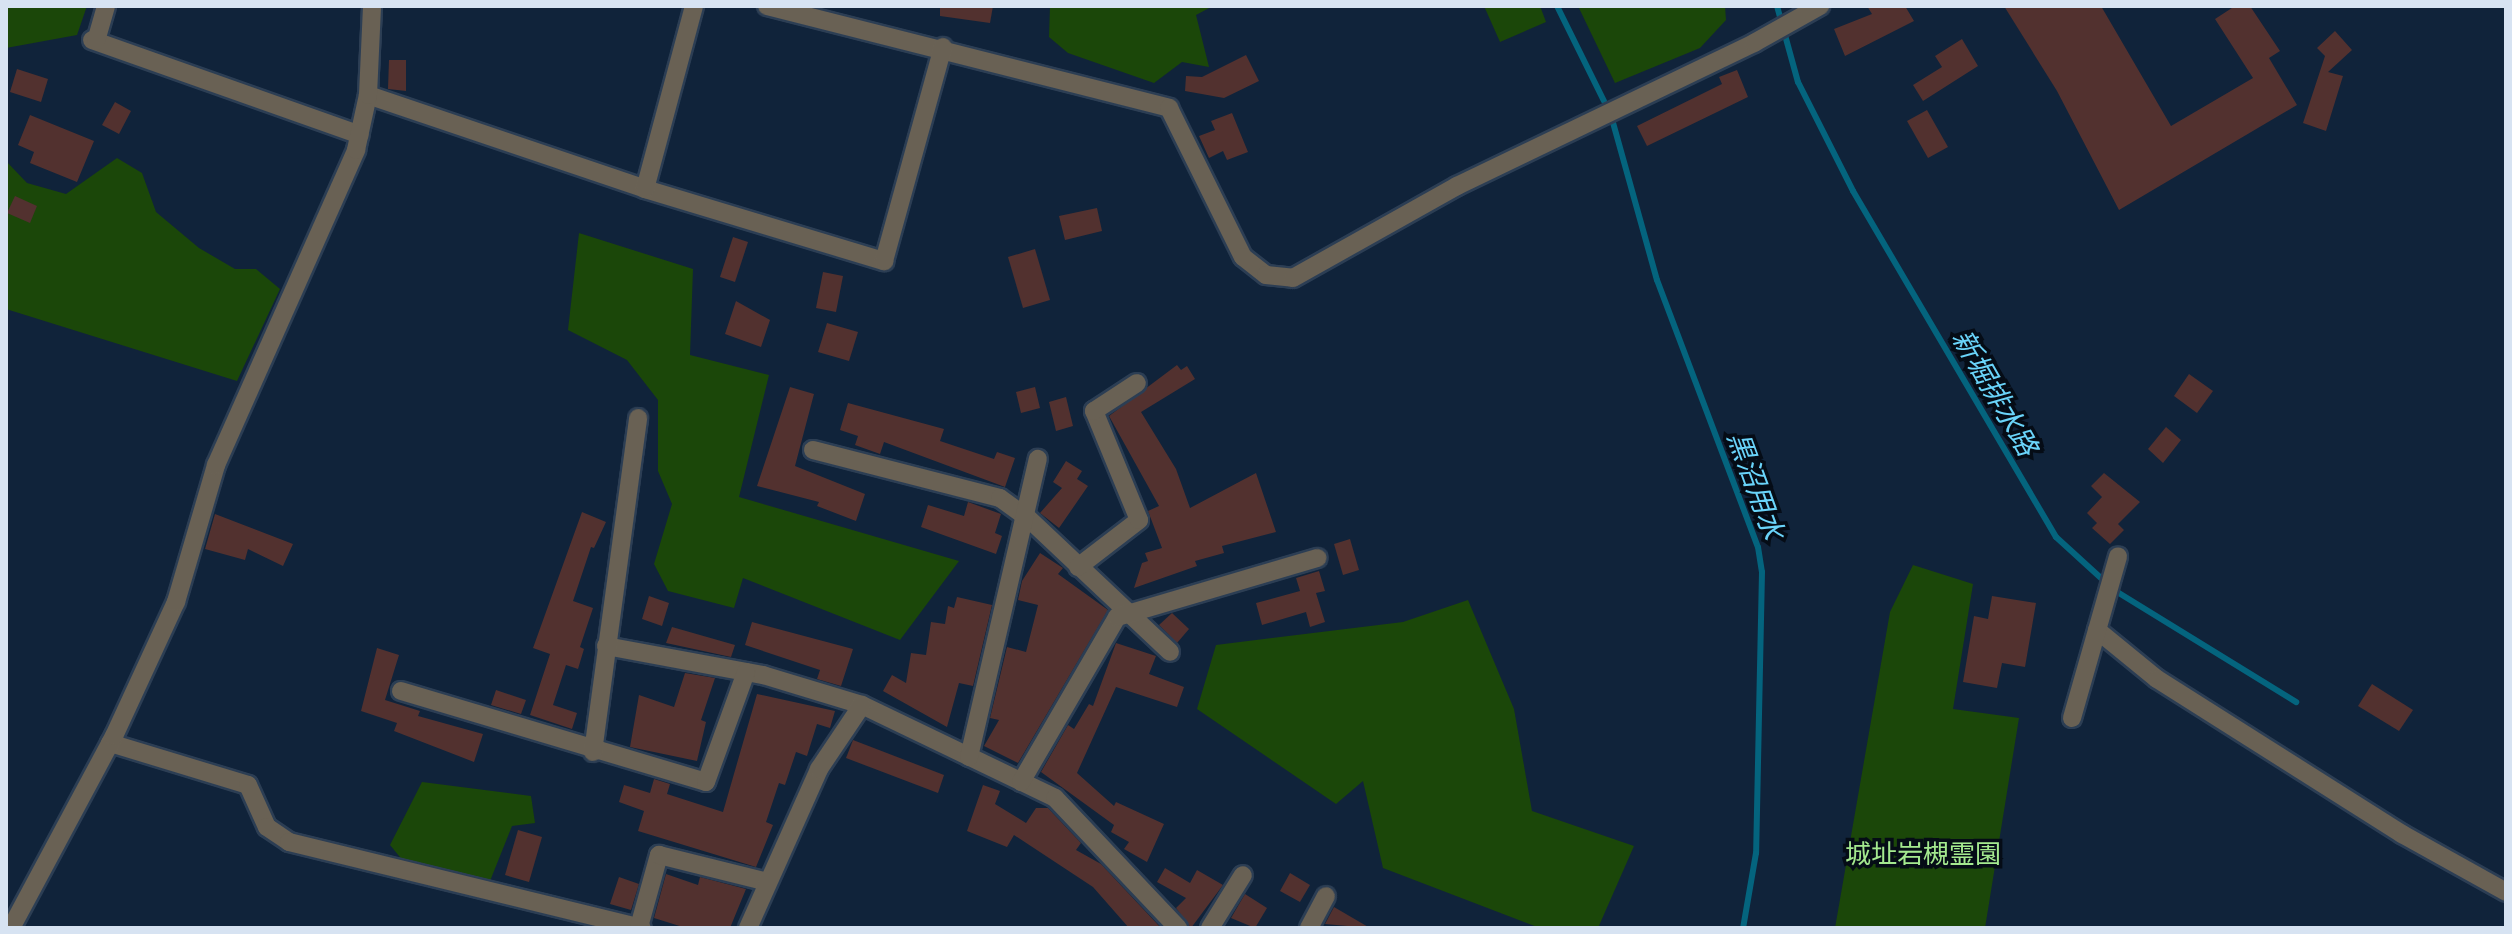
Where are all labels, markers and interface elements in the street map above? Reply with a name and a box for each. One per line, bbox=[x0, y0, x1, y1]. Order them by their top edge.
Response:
water label: 新堀排水路 bbox=[1946, 323, 2046, 461]
water label: 黒沼用水 bbox=[1722, 427, 1792, 543]
park label: 城址岩槻霊園 bbox=[1845, 837, 2001, 869]

